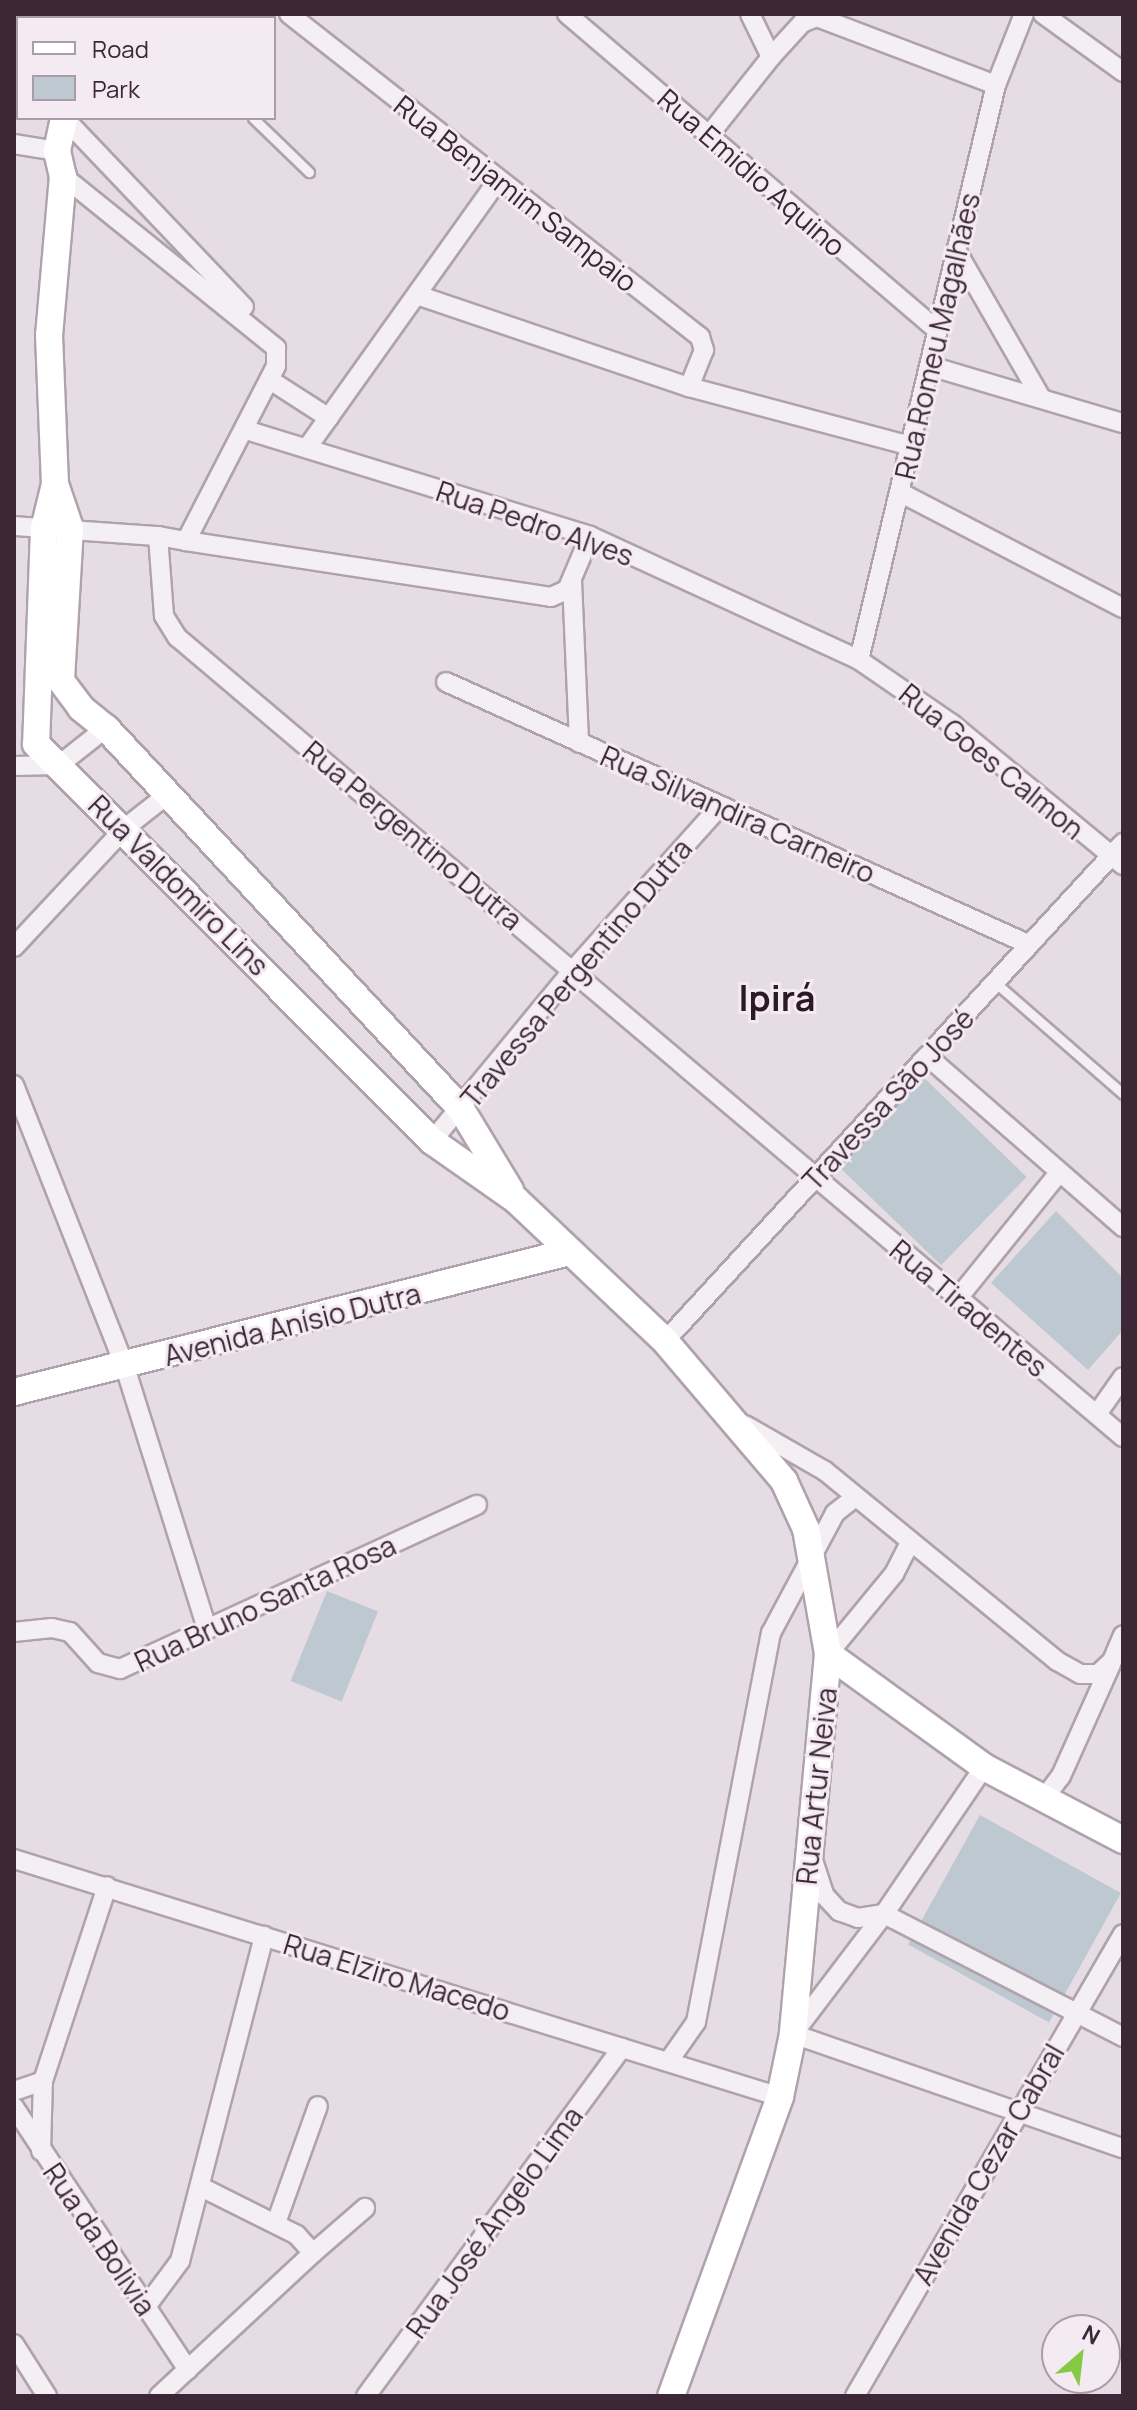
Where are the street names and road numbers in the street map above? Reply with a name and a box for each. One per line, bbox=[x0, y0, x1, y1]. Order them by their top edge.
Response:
street label: Rua Emidio Aquino bbox=[651, 81, 853, 263]
street label: Rua Benjamim Sampaio bbox=[388, 88, 644, 298]
street label: Rua Romeu Magalhães bbox=[888, 190, 986, 482]
street label: Rua Pedro Alves bbox=[432, 474, 638, 572]
street label: Rua Goes Calmon bbox=[893, 676, 1091, 846]
street label: Rua Pergentino Dutra bbox=[297, 734, 529, 936]
street label: Rua Silvandira Carneiro bbox=[596, 738, 880, 890]
street label: Rua Valdomiro Lins bbox=[82, 788, 276, 982]
street label: Travessa Pergentino Dutra bbox=[454, 832, 698, 1114]
street label: Travessa São José bbox=[795, 1001, 981, 1197]
street label: Rua Tiradentes bbox=[884, 1233, 1054, 1383]
street label: Avenida Anísio Dutra bbox=[160, 1276, 424, 1372]
street label: Rua Bruno Santa Rosa bbox=[129, 1528, 401, 1678]
street label: Rua Artur Neiva bbox=[789, 1686, 843, 1886]
street label: Rua Elziro Macedo bbox=[280, 1927, 514, 2027]
street label: Avenida Cezar Cabral bbox=[905, 2038, 1071, 2290]
street label: Rua José Ângelo Lima bbox=[399, 2100, 589, 2344]
street label: Rua da Bolivia bbox=[37, 2157, 163, 2321]

